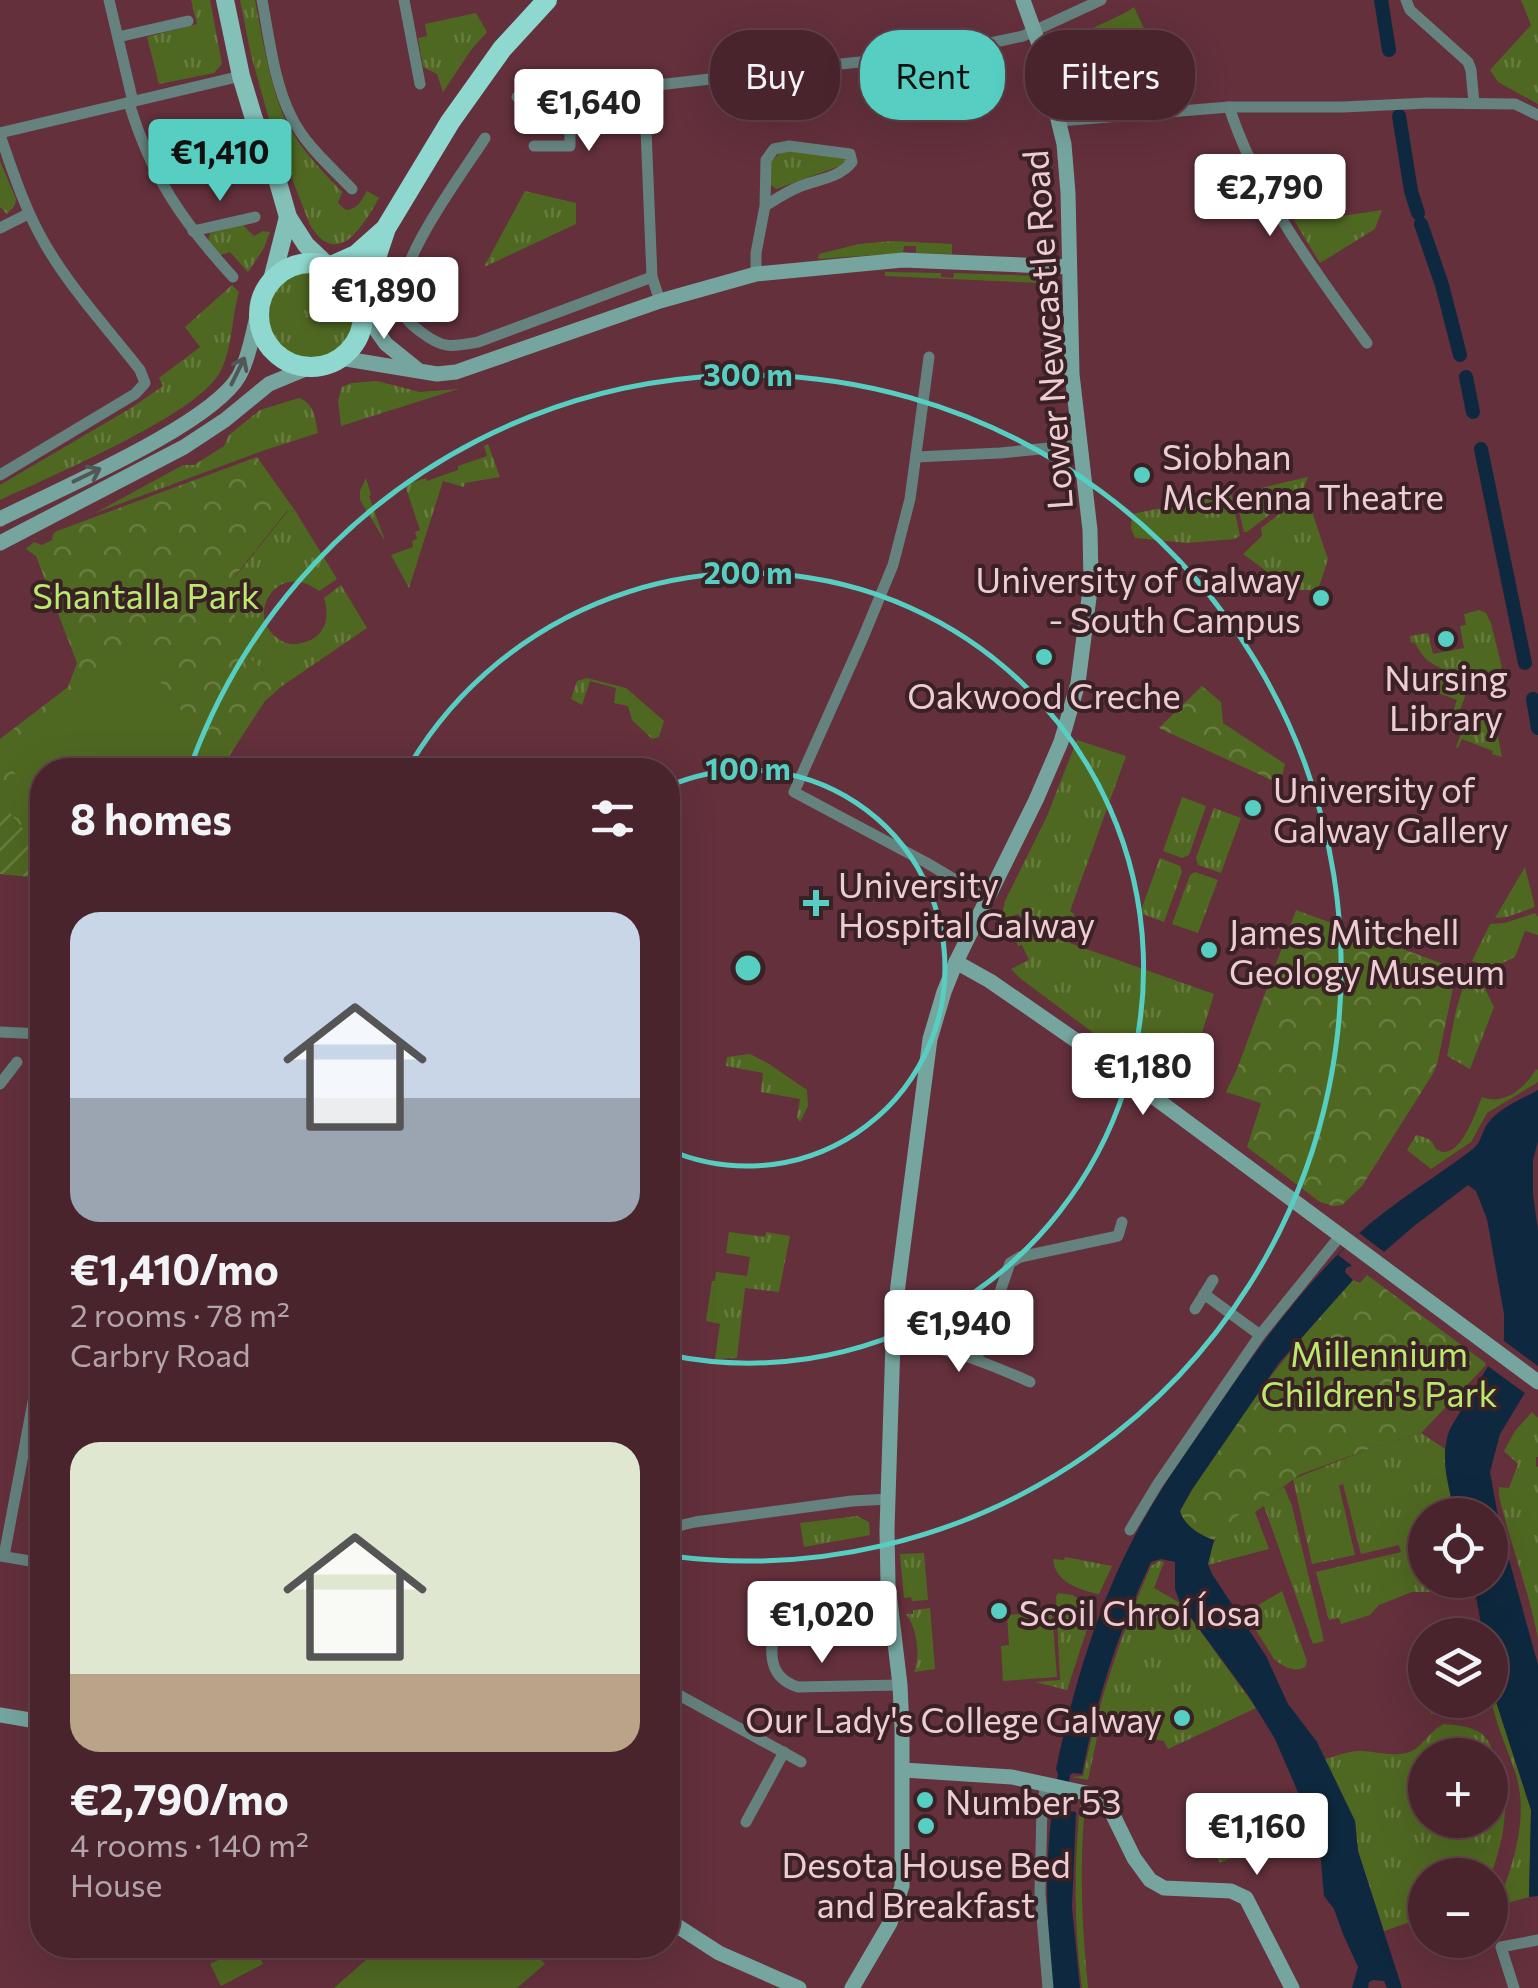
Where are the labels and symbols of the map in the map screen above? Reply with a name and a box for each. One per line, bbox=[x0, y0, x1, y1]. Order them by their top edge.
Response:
pin: €1,640 bbox=[508, 69, 670, 154]
pin: €1,410 bbox=[139, 119, 301, 204]
street label: Lower Newcastle Road bbox=[1012, 149, 1080, 511]
pin: €2,790 bbox=[1189, 154, 1351, 239]
pin: €1,890 bbox=[303, 257, 465, 342]
text: 300 m bbox=[703, 355, 793, 392]
one-way arrow bbox=[230, 357, 249, 387]
place label: Siobhan McKenna Theatre bbox=[1162, 434, 1444, 517]
marker: Siobhan McKenna Theatre bbox=[1131, 464, 1153, 486]
one-way arrow bbox=[72, 465, 102, 484]
text: 200 m bbox=[704, 553, 792, 590]
place label: University of Galway - South Campus bbox=[975, 557, 1301, 640]
park label: Shantalla Park bbox=[32, 573, 260, 616]
marker: University of Galway - South Campus bbox=[1310, 587, 1332, 609]
marker: Nursing Library bbox=[1435, 628, 1457, 650]
marker: Oakwood Creche bbox=[1033, 646, 1055, 668]
place label: Nursing Library bbox=[1384, 655, 1508, 738]
place label: Oakwood Creche bbox=[907, 673, 1181, 716]
text: 100 m bbox=[705, 749, 791, 786]
place label: University of Galway Gallery bbox=[1273, 767, 1509, 850]
marker: University of Galway Gallery bbox=[1242, 797, 1264, 819]
place label: University Hospital Galway bbox=[838, 862, 1095, 945]
marker: University Hospital Galway bbox=[803, 890, 829, 916]
place label: James Mitchell Geology Museum bbox=[1229, 909, 1505, 992]
marker: James Mitchell Geology Museum bbox=[1198, 939, 1220, 961]
centre of rings bbox=[730, 950, 766, 986]
pin: €1,180 bbox=[1062, 1033, 1224, 1118]
pin: €1,940 bbox=[878, 1290, 1040, 1375]
park label: Millennium Children's Park bbox=[1261, 1331, 1497, 1414]
pin: €1,020 bbox=[741, 1581, 903, 1666]
place label: Scoil Chroí Íosa bbox=[1019, 1590, 1261, 1633]
marker: Scoil Chroí Íosa bbox=[988, 1600, 1010, 1622]
place label: Our Lady's College Galway bbox=[745, 1697, 1162, 1740]
marker: Our Lady's College Galway bbox=[1171, 1707, 1193, 1729]
place label: Number 53 bbox=[945, 1779, 1121, 1822]
marker: Number 53 bbox=[914, 1789, 936, 1811]
pin: €1,160 bbox=[1176, 1793, 1338, 1878]
marker: Desota House Bed and Breakfast bbox=[915, 1815, 937, 1837]
place label: Desota House Bed and Breakfast bbox=[781, 1842, 1071, 1925]

